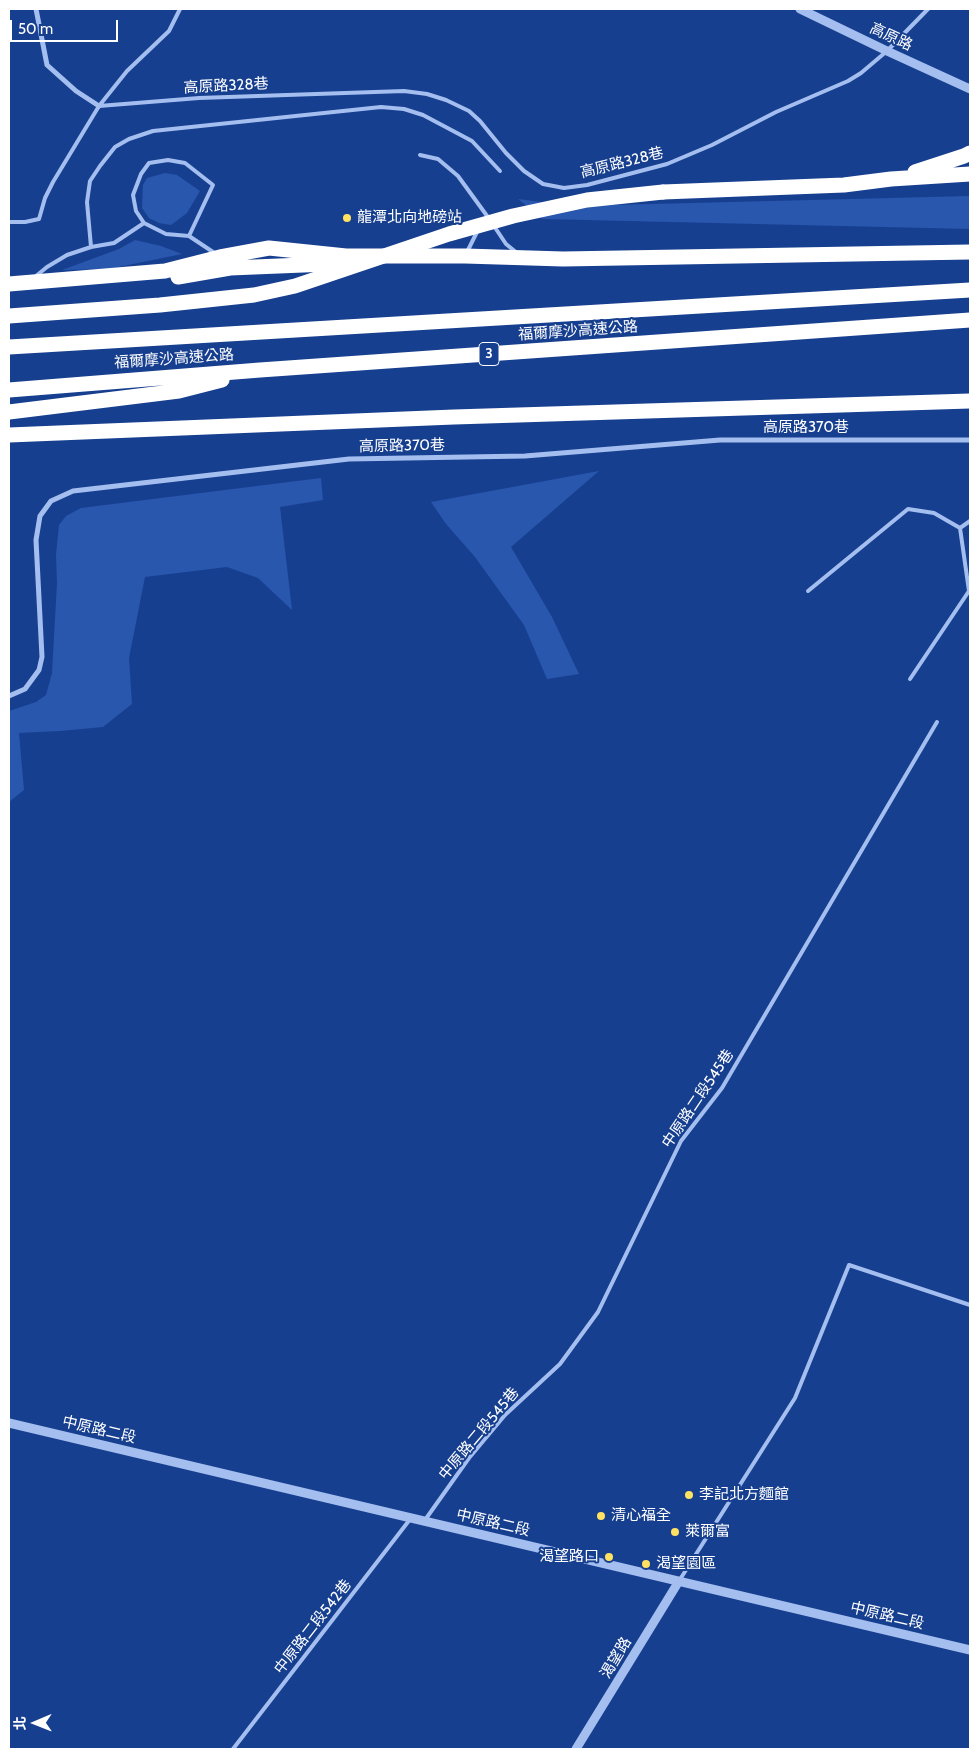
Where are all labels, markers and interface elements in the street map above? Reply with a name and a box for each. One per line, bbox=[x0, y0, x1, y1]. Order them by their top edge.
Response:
scale bar bbox=[12, 10, 120, 42]
street label: 高原路 bbox=[867, 19, 915, 55]
text: 50 m bbox=[18, 20, 53, 38]
street label: 高原路328巷 bbox=[183, 75, 269, 97]
street label: 高原路328巷 bbox=[579, 144, 665, 182]
place label: 龍潭北向地磅站 bbox=[357, 209, 462, 227]
marker: 龍潭北向地磅站 bbox=[341, 212, 353, 224]
street label: 福爾摩沙高速公路 bbox=[518, 318, 638, 344]
road number: 3 bbox=[479, 342, 499, 366]
street label: 福爾摩沙高速公路 bbox=[114, 346, 234, 372]
street label: 高原路370巷 bbox=[763, 419, 849, 437]
street label: 高原路370巷 bbox=[359, 436, 445, 456]
street label: 中原路二段545巷 bbox=[658, 1046, 738, 1152]
street label: 中原路二段545巷 bbox=[435, 1384, 523, 1484]
street label: 中原路二段 bbox=[60, 1413, 138, 1447]
place label: 李記北方麵館 bbox=[699, 1486, 789, 1504]
marker: 李記北方麵館 bbox=[683, 1489, 695, 1501]
street label: 中原路二段 bbox=[454, 1506, 532, 1540]
place label: 清心福全 bbox=[611, 1507, 671, 1525]
marker: 清心福全 bbox=[595, 1510, 607, 1522]
place label: 萊爾富 bbox=[685, 1523, 730, 1541]
marker: 萊爾富 bbox=[669, 1526, 681, 1538]
place label: 渴望路口 bbox=[539, 1548, 599, 1566]
marker: 渴望路口 bbox=[603, 1551, 615, 1563]
place label: 渴望園區 bbox=[656, 1555, 716, 1573]
marker: 渴望園區 bbox=[640, 1558, 652, 1570]
street label: 中原路二段542巷 bbox=[271, 1576, 355, 1678]
street label: 中原路二段 bbox=[848, 1599, 926, 1633]
street label: 渴望路 bbox=[597, 1634, 635, 1682]
north arrow bbox=[10, 1698, 60, 1748]
text: 北 bbox=[11, 1716, 29, 1730]

